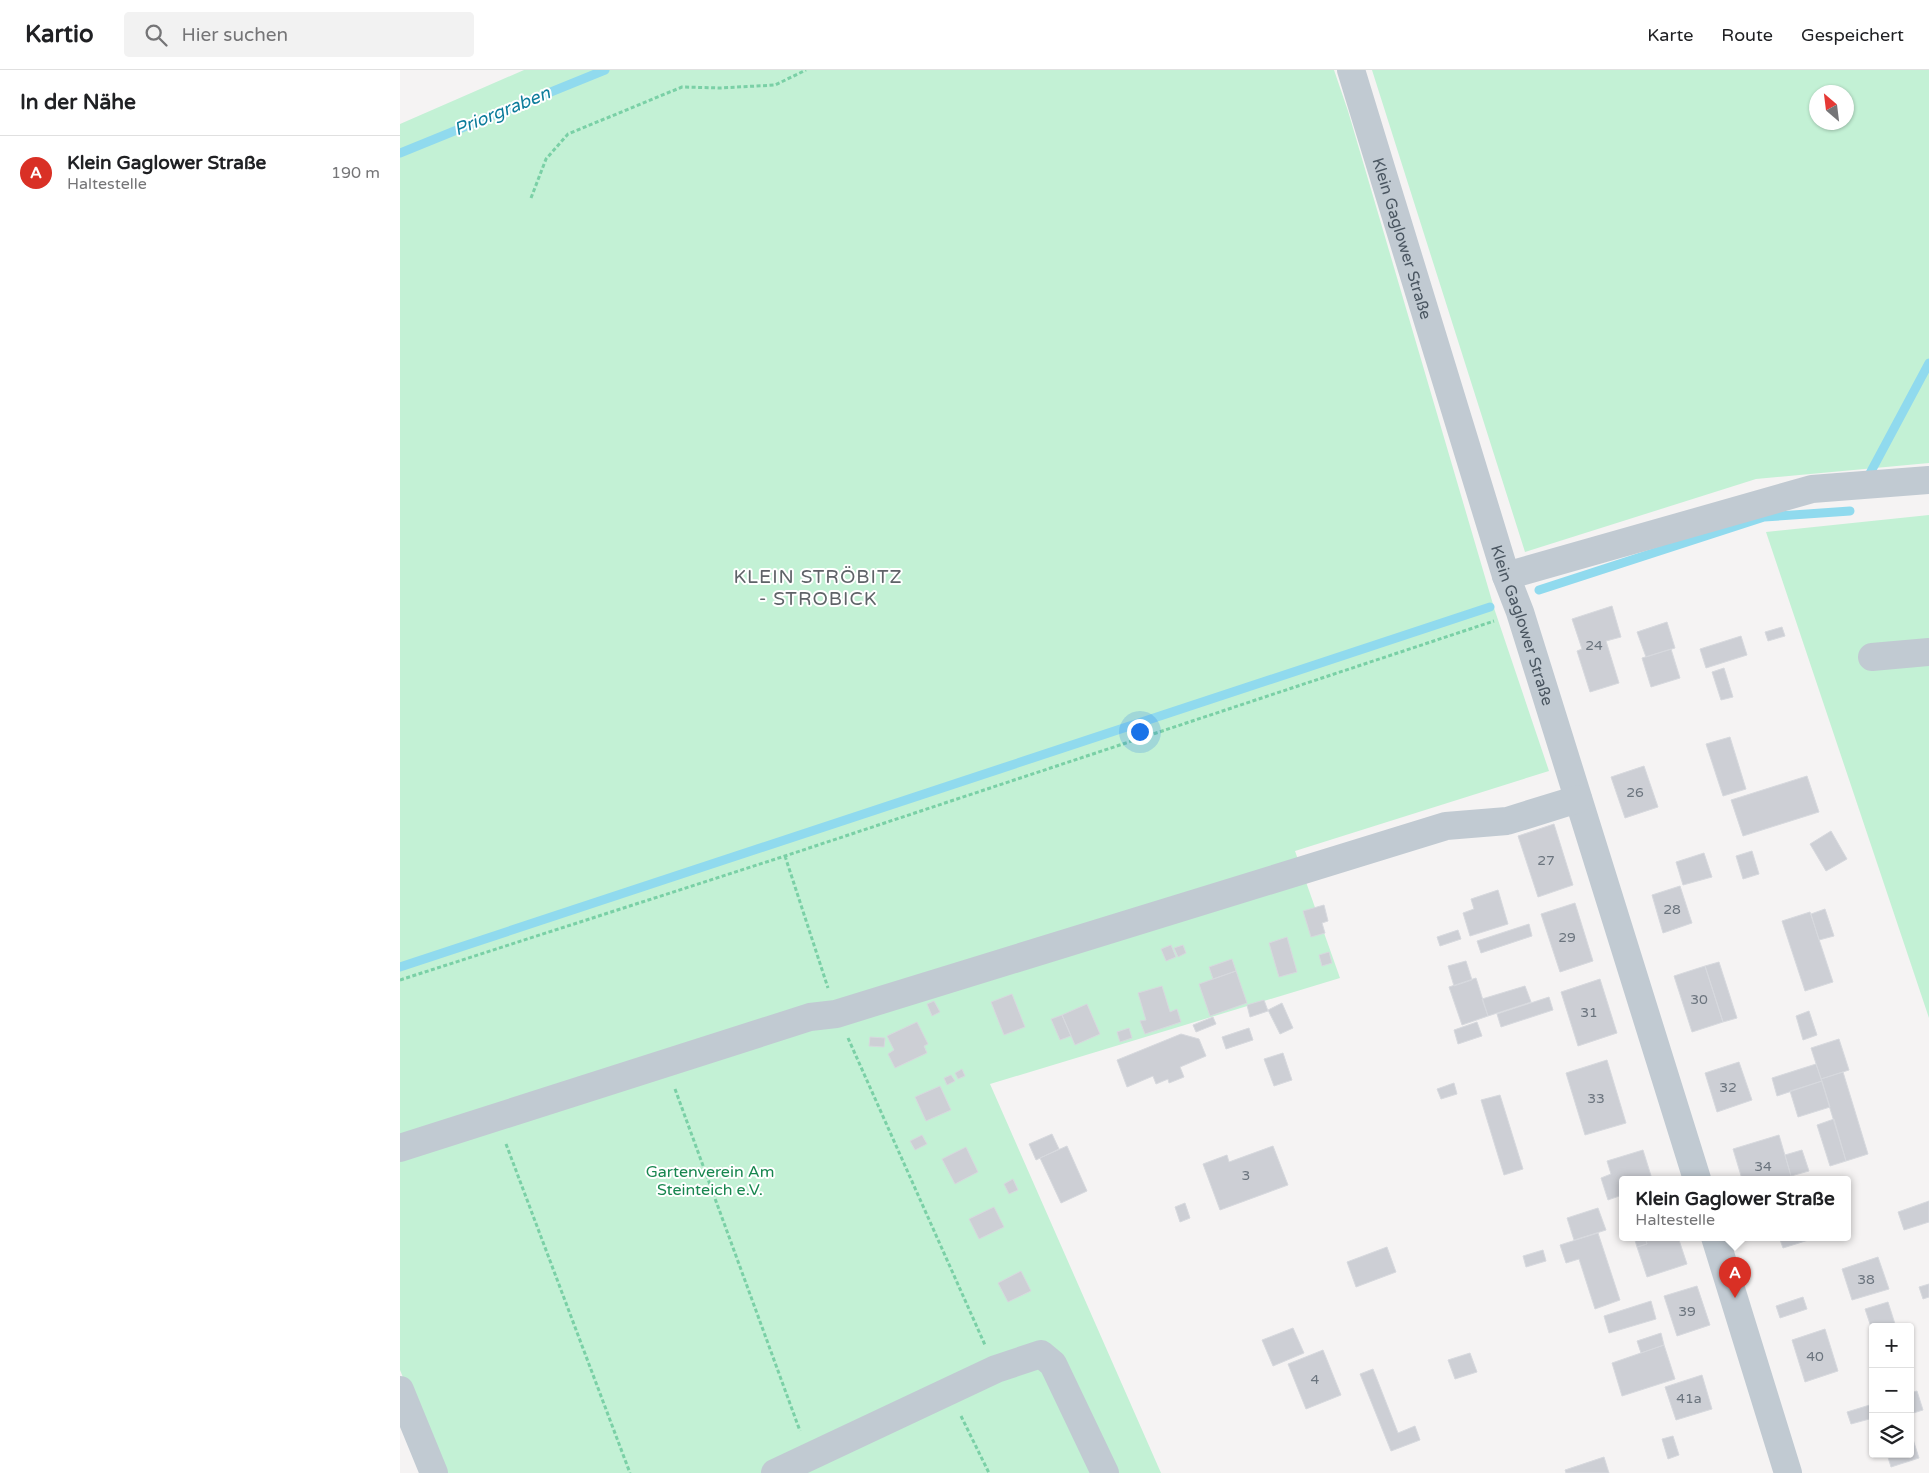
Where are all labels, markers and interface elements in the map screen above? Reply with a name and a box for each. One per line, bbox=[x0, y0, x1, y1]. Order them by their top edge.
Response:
search box bbox=[124, 12, 474, 57]
text: Kartio bbox=[25, 20, 94, 49]
icon: search bbox=[142, 21, 170, 49]
text: Hier suchen bbox=[182, 24, 288, 46]
text: Karte bbox=[1647, 24, 1693, 46]
text: Route bbox=[1721, 24, 1773, 46]
text: Gespeichert bbox=[1801, 24, 1904, 46]
water label: Priorgraben bbox=[451, 81, 554, 140]
north arrow bbox=[1809, 85, 1854, 130]
text: In der Nähe bbox=[20, 90, 136, 115]
text: Klein Gaglower Straße bbox=[67, 152, 266, 174]
street label: Klein Gaglower Straße bbox=[1367, 155, 1436, 322]
text: A bbox=[30, 163, 42, 183]
text: 190 m bbox=[331, 163, 380, 183]
text: Haltestelle bbox=[67, 174, 147, 194]
street label: Klein Gaglower Straße bbox=[1486, 543, 1558, 708]
district label: KLEIN STRÖBITZ - STROBICK bbox=[733, 566, 903, 610]
house number: 24 bbox=[1585, 637, 1603, 654]
your location bbox=[1127, 719, 1153, 745]
house number: 26 bbox=[1626, 784, 1644, 801]
house number: 27 bbox=[1537, 852, 1555, 869]
house number: 28 bbox=[1663, 901, 1681, 918]
house number: 29 bbox=[1558, 929, 1576, 946]
house number: 30 bbox=[1690, 991, 1708, 1008]
house number: 31 bbox=[1580, 1004, 1598, 1021]
house number: 32 bbox=[1719, 1079, 1737, 1096]
house number: 33 bbox=[1587, 1090, 1605, 1107]
house number: 34 bbox=[1754, 1158, 1772, 1175]
park label: Gartenverein Am Steinteich e.V. bbox=[646, 1162, 774, 1200]
house number: 3 bbox=[1242, 1167, 1250, 1184]
popup bbox=[1619, 1176, 1851, 1241]
text: Klein Gaglower Straße bbox=[1635, 1188, 1835, 1210]
text: Haltestelle bbox=[1635, 1210, 1715, 1230]
pin: A bbox=[1719, 1257, 1751, 1298]
house number: 38 bbox=[1857, 1271, 1875, 1288]
house number: 39 bbox=[1678, 1303, 1696, 1320]
map controls bbox=[1869, 1323, 1914, 1458]
button: + bbox=[1869, 1323, 1914, 1368]
house number: 40 bbox=[1806, 1348, 1824, 1365]
button: − bbox=[1869, 1368, 1914, 1413]
house number: 4 bbox=[1311, 1371, 1320, 1388]
house number: 41a bbox=[1676, 1390, 1702, 1407]
button: layers bbox=[1869, 1413, 1914, 1458]

